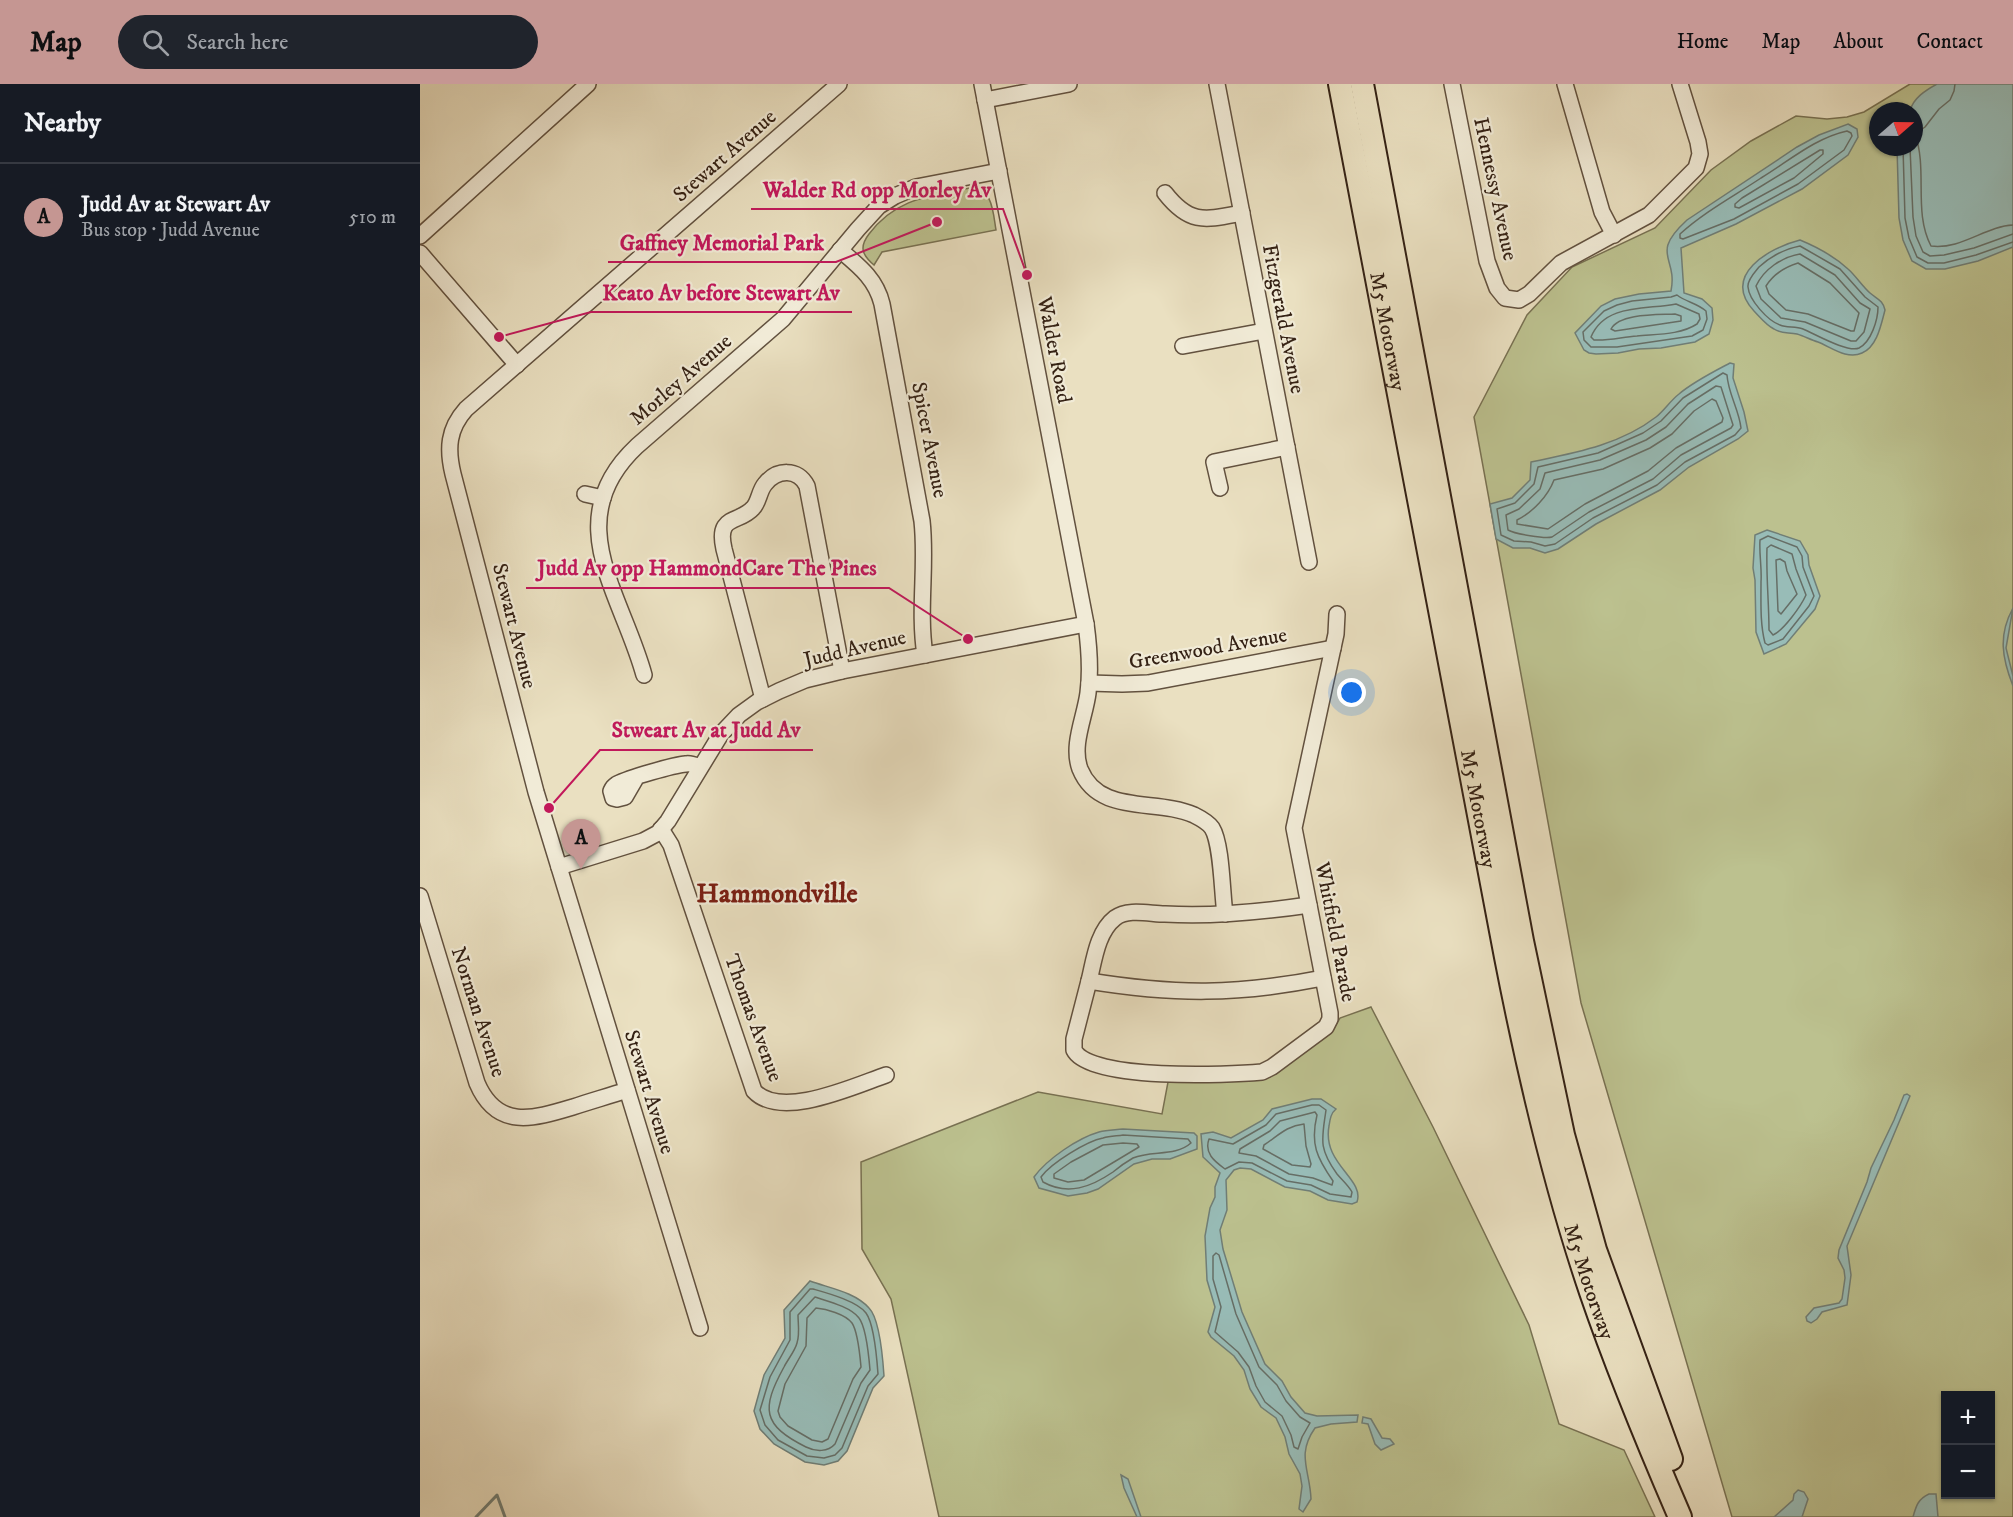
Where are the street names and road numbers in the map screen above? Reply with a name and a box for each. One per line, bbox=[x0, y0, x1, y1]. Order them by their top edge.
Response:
street label: Stewart Avenue bbox=[668, 104, 782, 208]
street label: Hennessy Avenue bbox=[1467, 115, 1523, 263]
street label: Fitzgerald Avenue bbox=[1256, 242, 1310, 396]
street label: M5 Motorway bbox=[1363, 270, 1411, 394]
street label: Walder Road bbox=[1031, 293, 1077, 406]
street label: Morley Avenue bbox=[625, 328, 738, 431]
street label: Spicer Avenue bbox=[905, 380, 953, 500]
street label: Stewart Avenue bbox=[486, 561, 542, 692]
street label: Greenwood Avenue bbox=[1127, 622, 1289, 676]
street label: Judd Avenue bbox=[799, 625, 909, 674]
street label: M5 Motorway bbox=[1454, 747, 1502, 872]
street label: Whitfield Parade bbox=[1309, 859, 1361, 1004]
street label: Norman Avenue bbox=[445, 944, 511, 1081]
street label: Thomas Avenue bbox=[718, 951, 788, 1086]
street label: Stewart Avenue bbox=[618, 1027, 680, 1157]
street label: M5 Motorway bbox=[1557, 1221, 1620, 1344]

